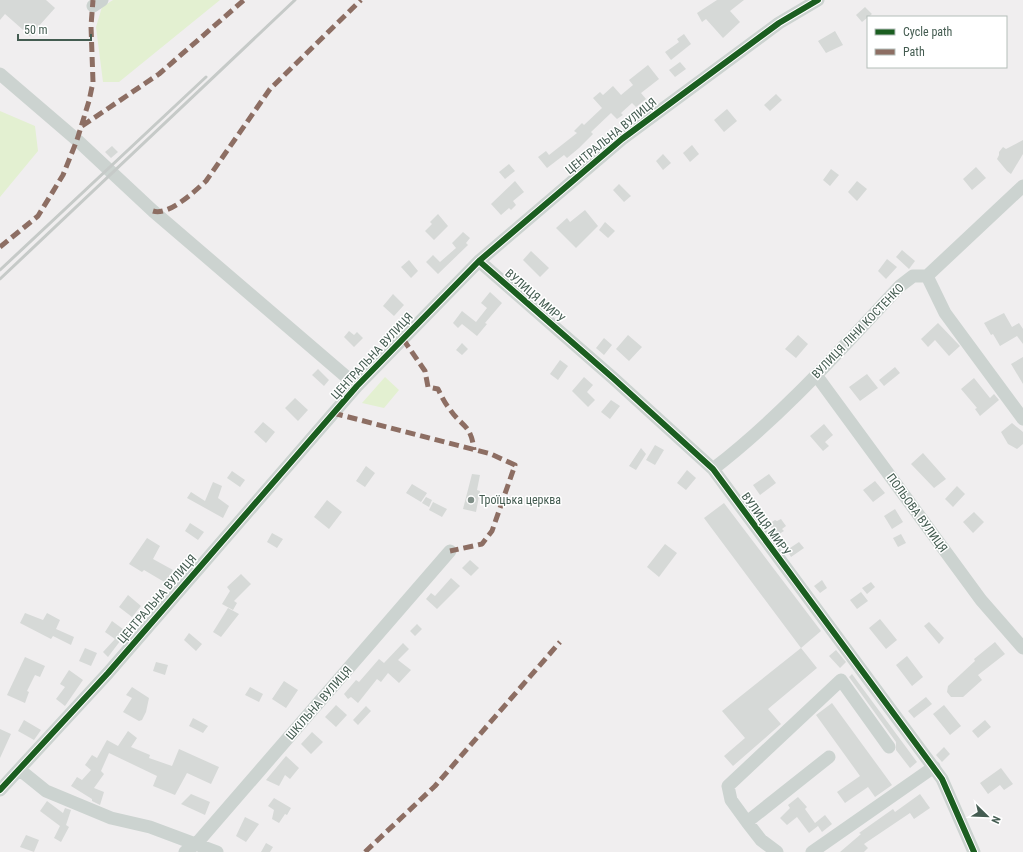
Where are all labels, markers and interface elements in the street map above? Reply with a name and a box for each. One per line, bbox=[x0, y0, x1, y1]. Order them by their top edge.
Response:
scale bar bbox=[18, 16, 91, 42]
legend bbox=[867, 16, 1007, 68]
text: 50 m bbox=[24, 23, 48, 37]
text: Cycle path bbox=[903, 25, 953, 39]
text: Path bbox=[903, 45, 925, 59]
street label: ЦЕНТРАЛЬНА ВУЛИЦЯ bbox=[563, 95, 659, 177]
street label: ВУЛИЦЯ МИРУ bbox=[502, 266, 568, 326]
street label: ВУЛИЦЯ ЛІНИ КОСТЕНКО bbox=[809, 281, 907, 381]
street label: ЦЕНТРАЛЬНА ВУЛИЦЯ bbox=[328, 310, 416, 402]
street label: ПОЛЬОВА ВУЛИЦЯ bbox=[884, 471, 950, 555]
street label: ВУЛИЦЯ МИРУ bbox=[738, 490, 794, 559]
place label: Троїцька церква bbox=[479, 493, 561, 507]
marker: Троїцька церква bbox=[466, 495, 476, 505]
street label: ЦЕНТРАЛЬНА ВУЛИЦЯ bbox=[115, 552, 199, 646]
street label: ШКІЛЬНА ВУЛИЦЯ bbox=[283, 663, 355, 743]
north arrow bbox=[967, 796, 1007, 836]
text: N bbox=[988, 814, 1003, 826]

